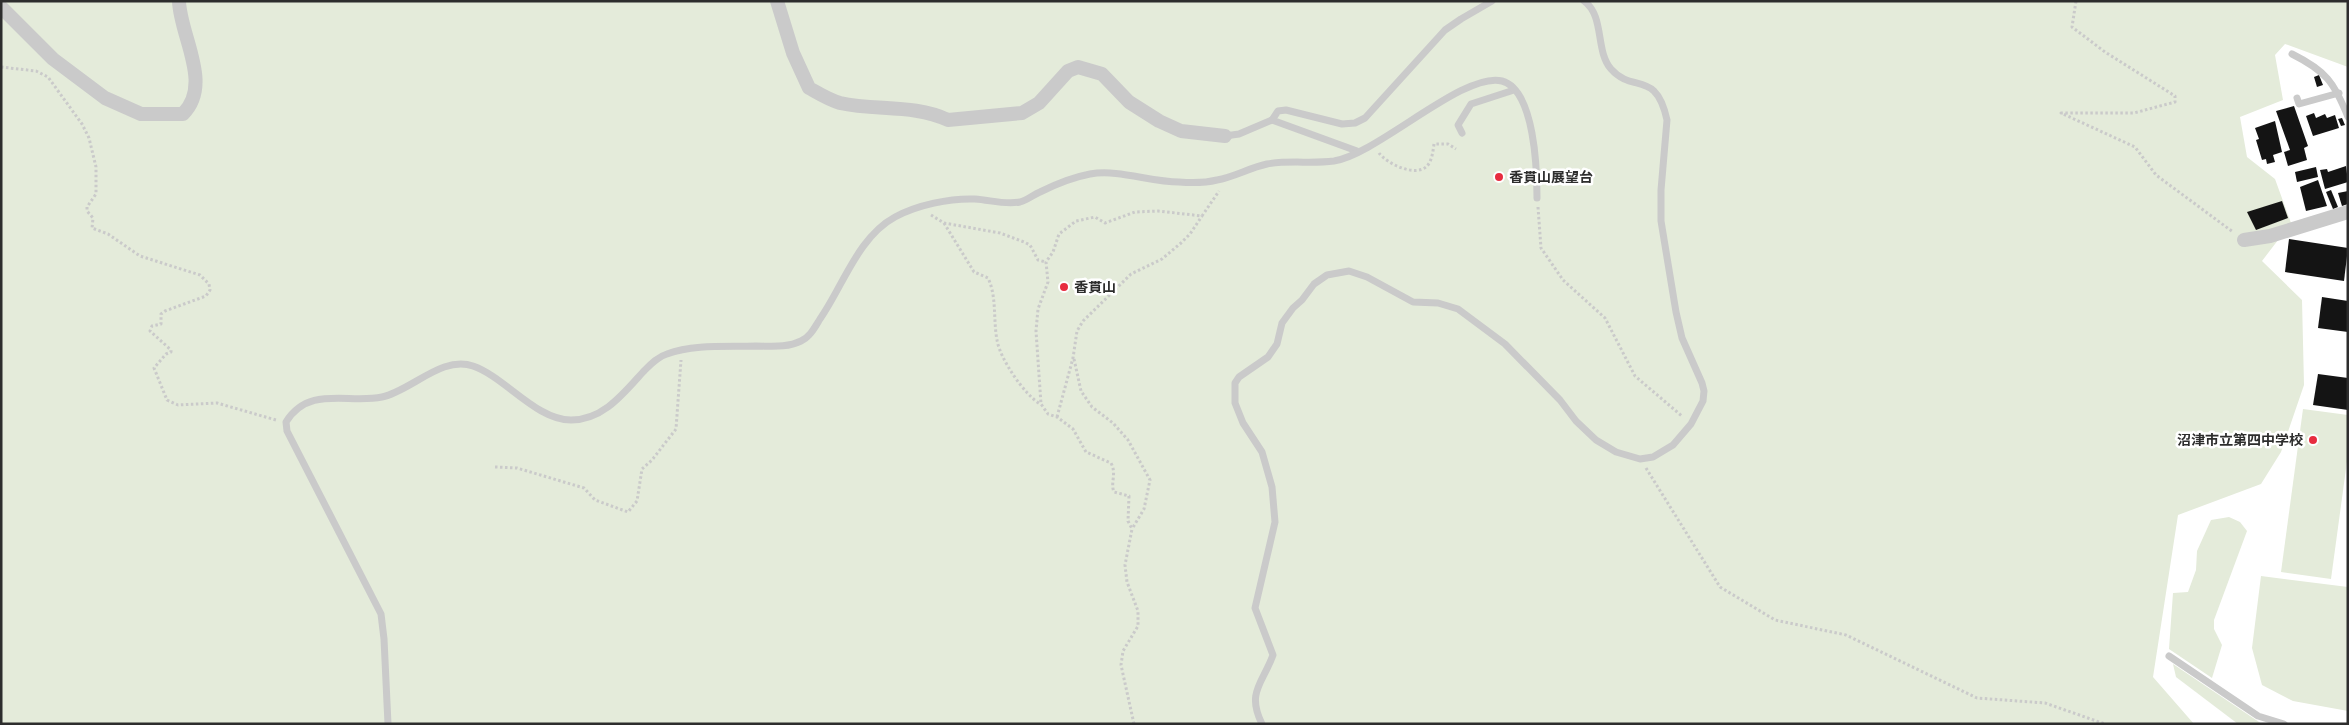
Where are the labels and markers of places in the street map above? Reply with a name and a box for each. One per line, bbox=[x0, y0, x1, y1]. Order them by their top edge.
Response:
place label: 香貫山展望台 bbox=[1509, 169, 1593, 185]
marker: 香貫山展望台 bbox=[1493, 171, 1505, 183]
place label: 香貫山 bbox=[1074, 279, 1116, 295]
marker: 香貫山 bbox=[1058, 281, 1070, 293]
place label: 沼津市立第四中学校 bbox=[2177, 432, 2303, 448]
marker: 沼津市立第四中学校 bbox=[2307, 434, 2319, 446]

